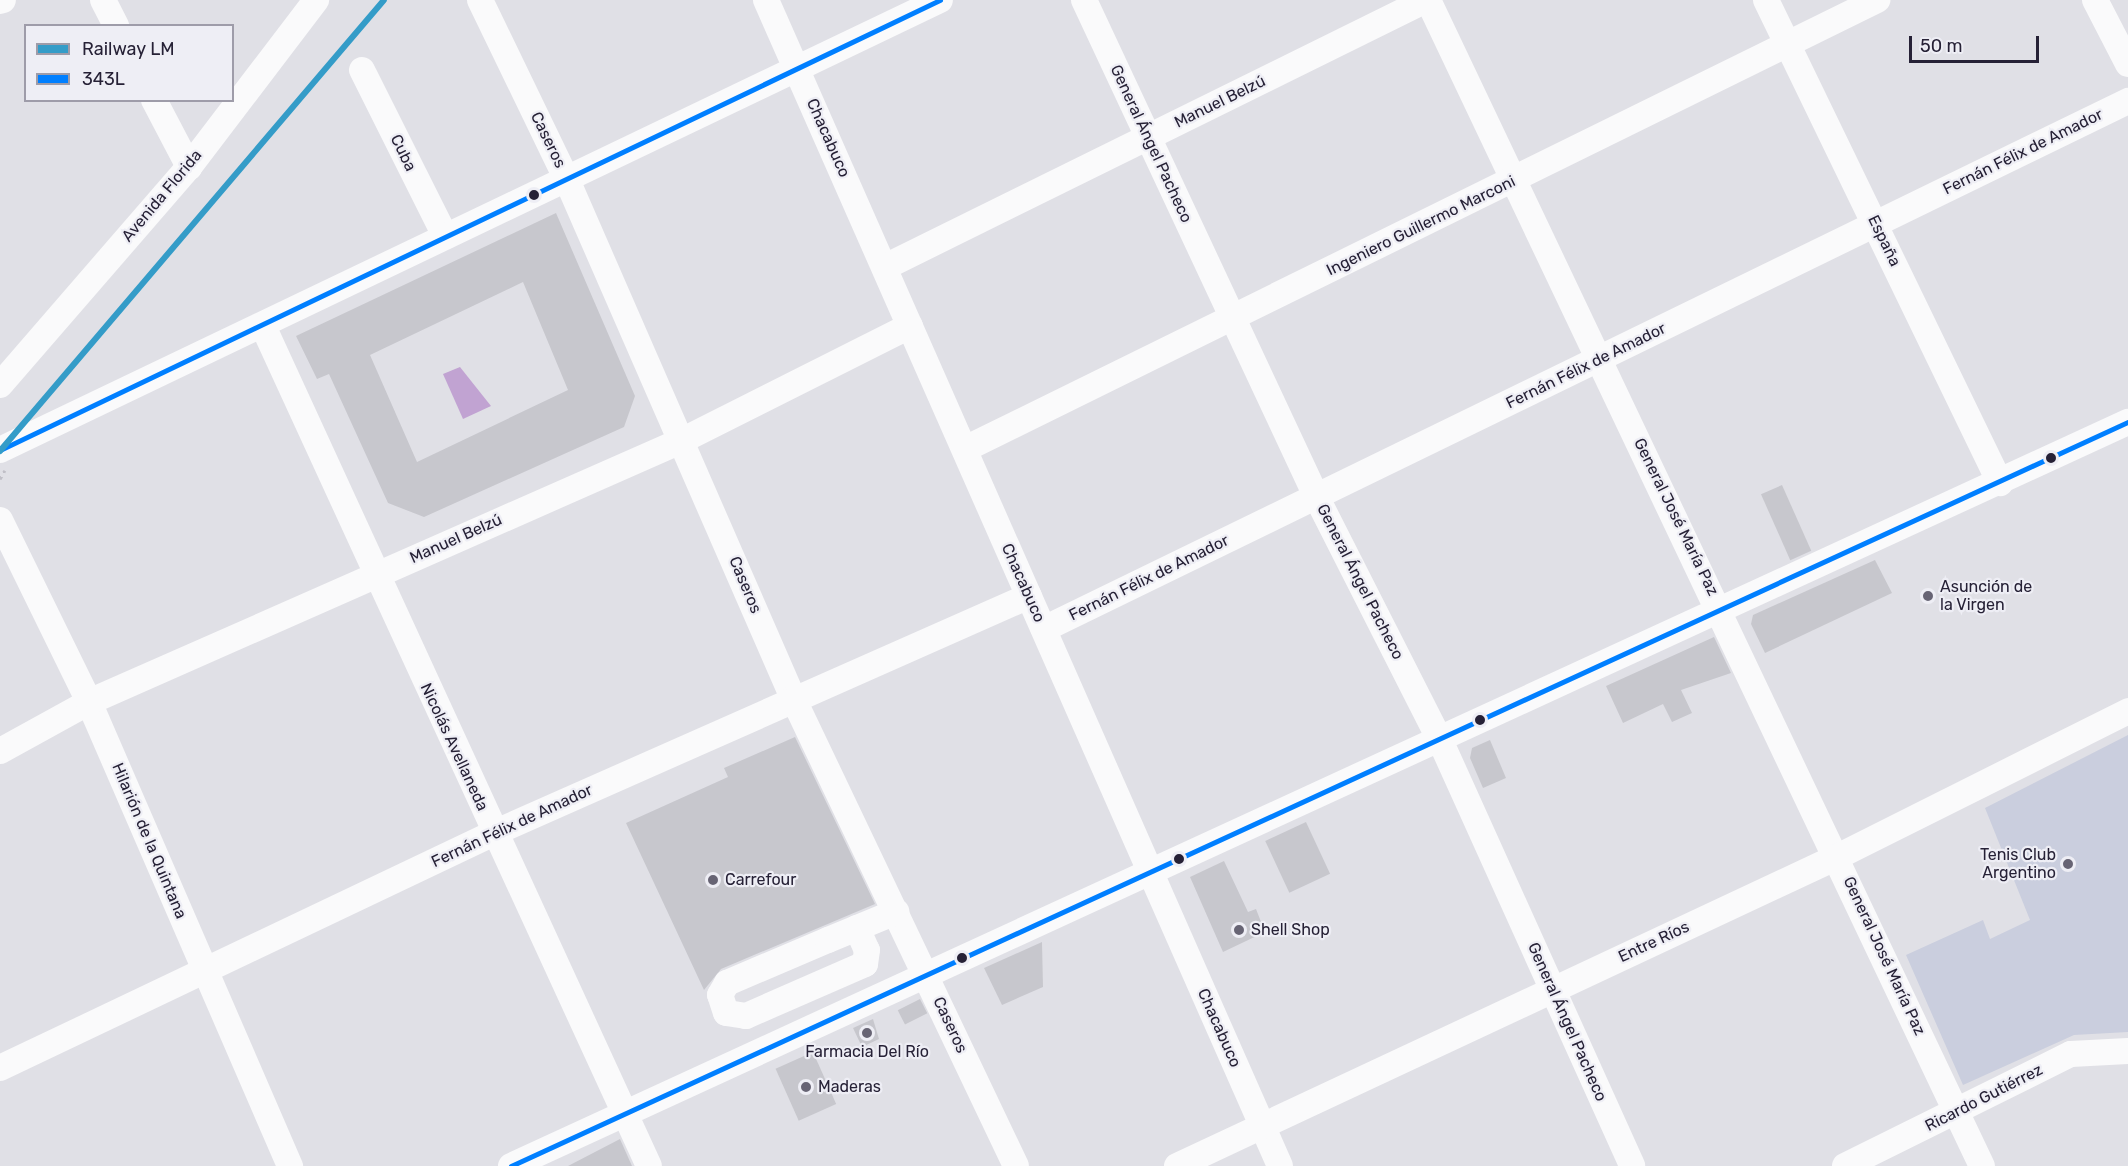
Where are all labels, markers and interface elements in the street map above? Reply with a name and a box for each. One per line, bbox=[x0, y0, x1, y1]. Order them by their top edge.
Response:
legend bbox=[24, 24, 234, 102]
scale bar bbox=[1912, 24, 2042, 62]
text: 50 m bbox=[1920, 35, 1963, 57]
text: Railway LM bbox=[82, 38, 175, 60]
street label: General Ángel Pacheco bbox=[1106, 62, 1196, 226]
text: 343L bbox=[82, 68, 125, 90]
street label: Manuel Belzú bbox=[1171, 72, 1269, 132]
street label: Chacabuco bbox=[802, 96, 854, 180]
street label: Fernán Félix de Amador bbox=[1940, 105, 2106, 199]
street label: Caseros bbox=[526, 109, 570, 171]
street label: Cuba bbox=[386, 131, 420, 175]
street label: Avenida Florida bbox=[118, 146, 206, 246]
street label: Ingeniero Guillermo Marconi bbox=[1323, 172, 1519, 280]
unlabelled marker bbox=[528, 189, 540, 201]
street label: España bbox=[1863, 212, 1905, 270]
street label: Fernán Félix de Amador bbox=[1503, 319, 1669, 413]
street label: General José María Paz bbox=[1629, 435, 1723, 599]
unlabelled marker bbox=[2045, 452, 2057, 464]
street label: General Ángel Pacheco bbox=[1312, 501, 1408, 663]
street label: Manuel Belzú bbox=[407, 510, 505, 568]
street label: Fernán Félix de Amador bbox=[1066, 531, 1232, 625]
street label: Chacabuco bbox=[997, 541, 1049, 625]
street label: Caseros bbox=[724, 554, 766, 616]
place label: Asunción de la Virgen bbox=[1940, 577, 2032, 615]
marker: Asunción de la Virgen bbox=[1921, 589, 1935, 603]
street label: Nicolás Avellaneda bbox=[416, 680, 492, 814]
unlabelled marker bbox=[1474, 714, 1486, 726]
street label: Hilarión de la Quintana bbox=[107, 760, 191, 922]
street label: Fernán Félix de Amador bbox=[428, 780, 596, 872]
place label: Tenis Club Argentino bbox=[1980, 845, 2056, 883]
unlabelled marker bbox=[1173, 853, 1185, 865]
marker: Tenis Club Argentino bbox=[2061, 857, 2075, 871]
place label: Carrefour bbox=[725, 870, 796, 890]
marker: Carrefour bbox=[706, 873, 720, 887]
street label: General José María Paz bbox=[1839, 874, 1929, 1038]
street label: Entre Ríos bbox=[1615, 917, 1693, 967]
place label: Shell Shop bbox=[1251, 920, 1330, 940]
marker: Shell Shop bbox=[1232, 923, 1246, 937]
street label: General Ángel Pacheco bbox=[1523, 939, 1611, 1105]
unlabelled marker bbox=[956, 952, 968, 964]
street label: Chacabuco bbox=[1193, 986, 1245, 1070]
street label: Caseros bbox=[929, 994, 971, 1056]
marker: Farmacia Del Río bbox=[860, 1026, 874, 1040]
place label: Farmacia Del Río bbox=[805, 1042, 929, 1062]
street label: Ricardo Gutiérrez bbox=[1922, 1060, 2046, 1136]
place label: Maderas bbox=[818, 1077, 881, 1097]
marker: Maderas bbox=[799, 1080, 813, 1094]

